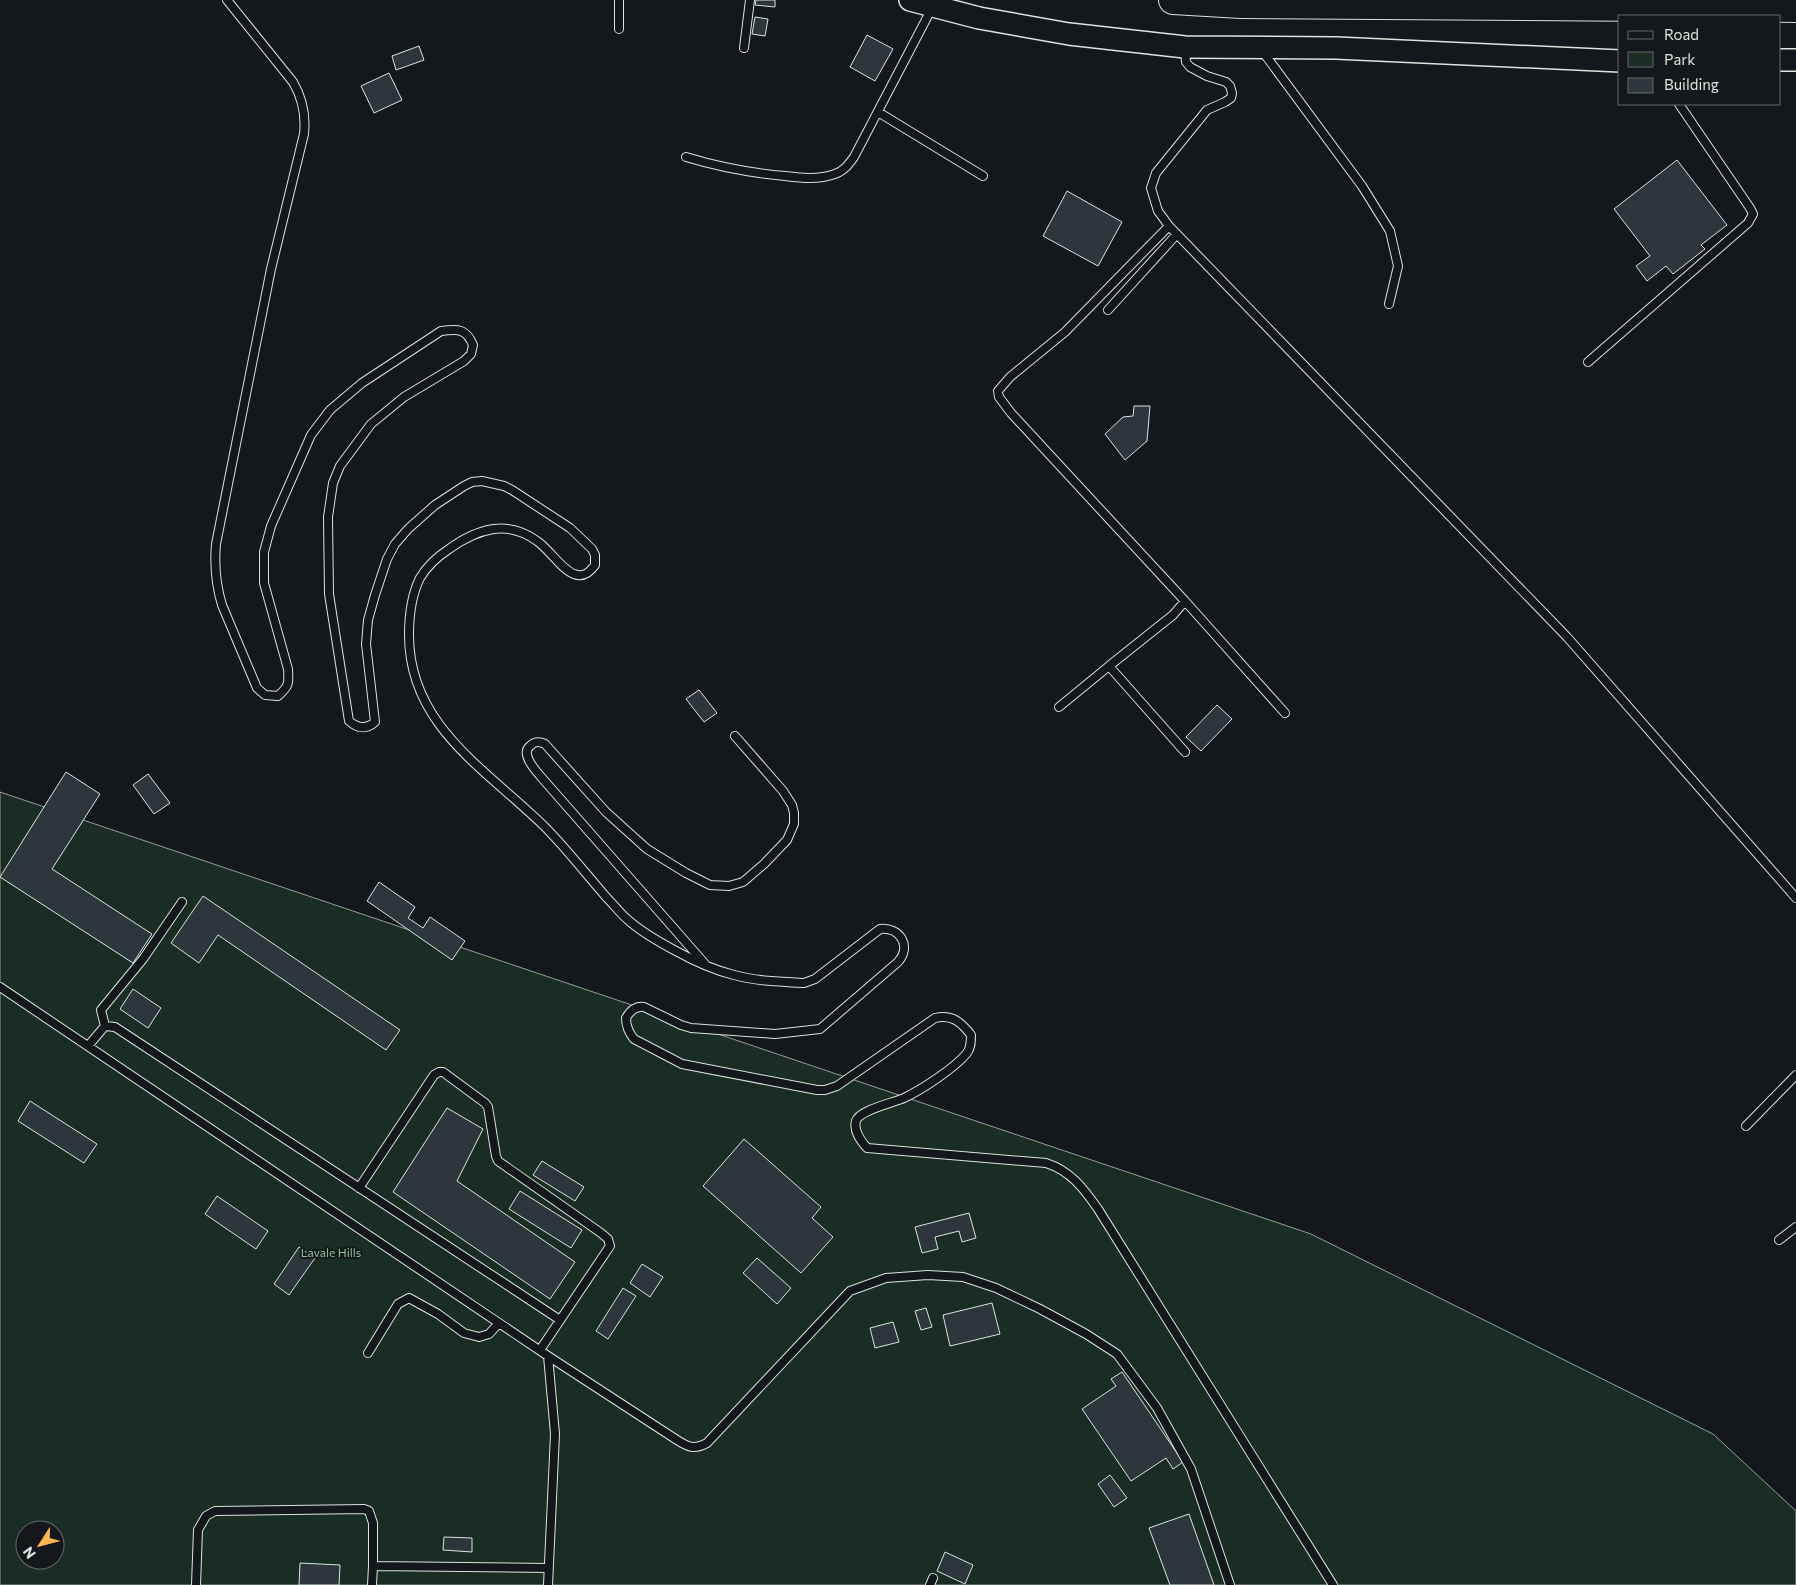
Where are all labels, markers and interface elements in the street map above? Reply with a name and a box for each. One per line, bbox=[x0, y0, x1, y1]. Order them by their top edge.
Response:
legend bbox=[1618, 15, 1781, 105]
text: Road bbox=[1664, 25, 1699, 43]
text: Park bbox=[1664, 50, 1695, 68]
text: Building bbox=[1664, 75, 1719, 93]
park label: Lavale Hills bbox=[301, 1245, 361, 1259]
north arrow bbox=[15, 1520, 65, 1570]
text: N bbox=[19, 1544, 39, 1562]

